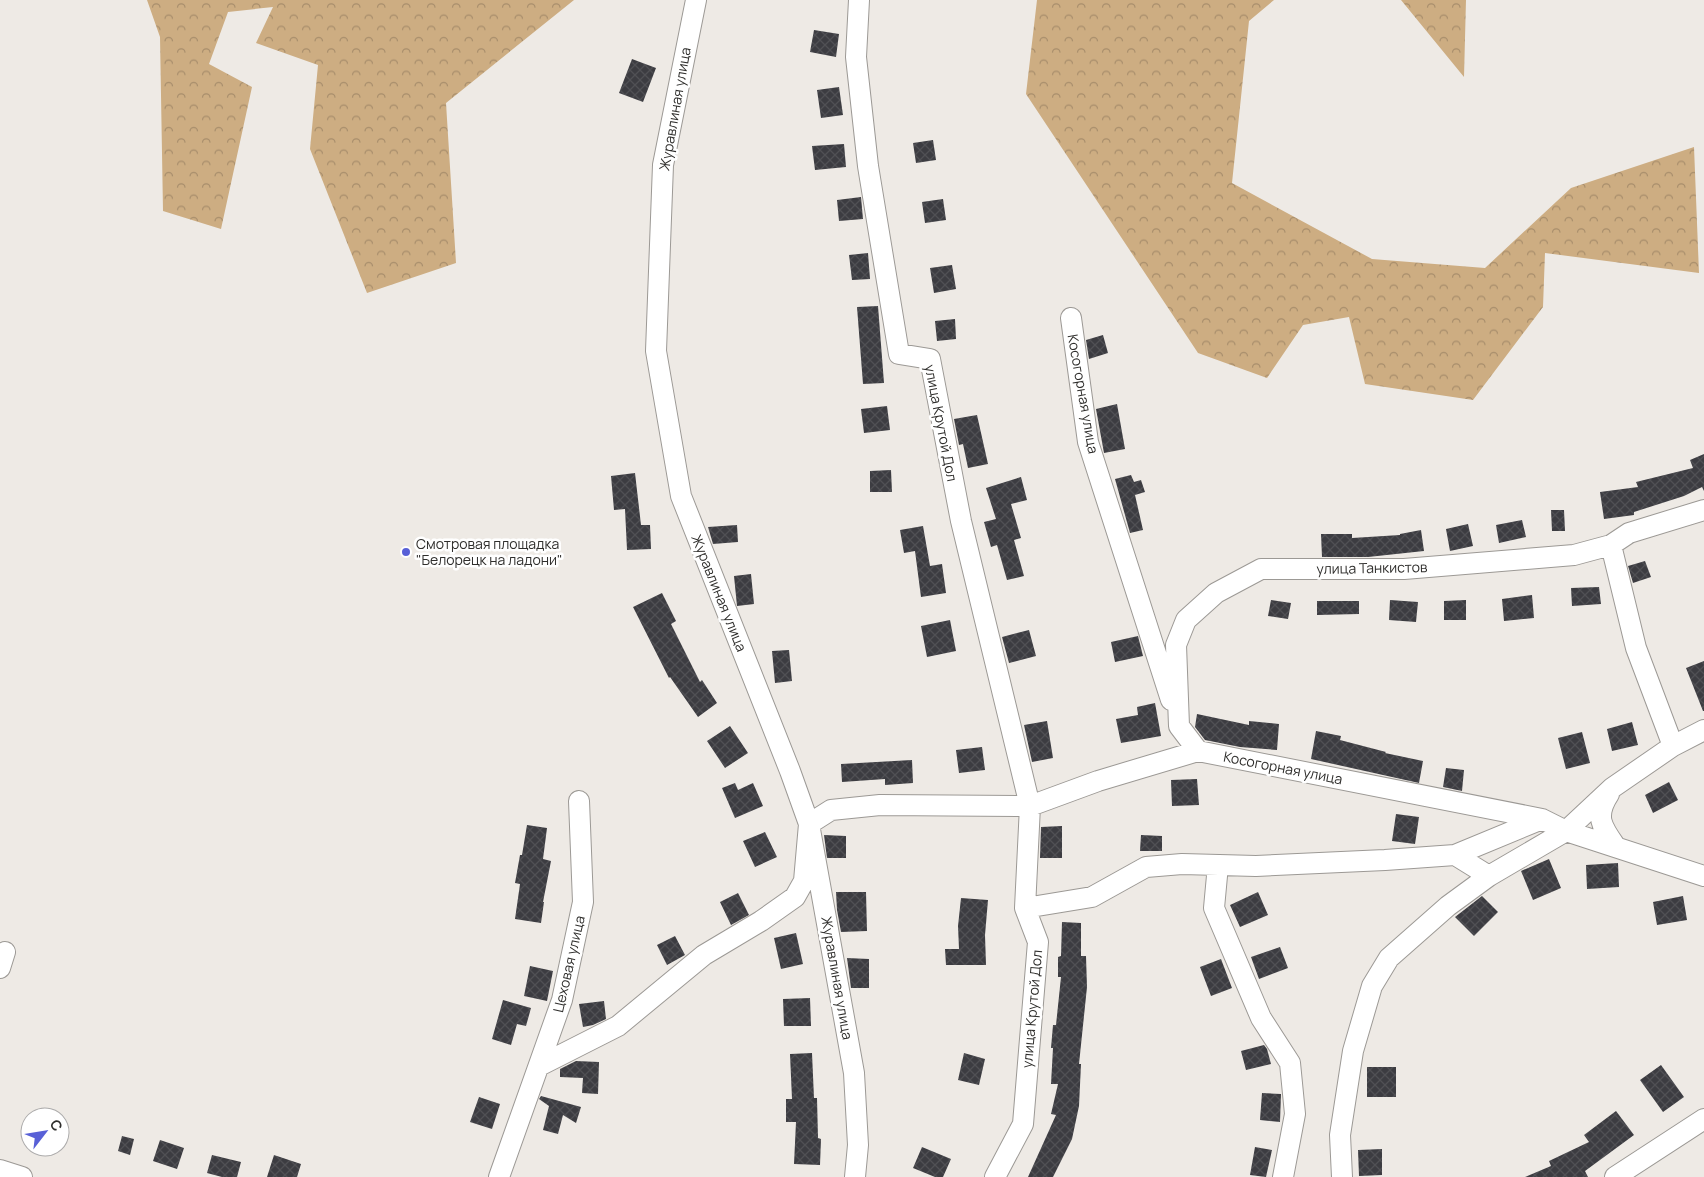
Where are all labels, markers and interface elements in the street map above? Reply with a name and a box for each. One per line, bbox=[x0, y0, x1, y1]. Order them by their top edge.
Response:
street label: Журавлиная улица bbox=[654, 46, 695, 172]
street label: Косогорная улица bbox=[1064, 333, 1103, 455]
street label: улица Крутой Дол bbox=[921, 363, 962, 483]
street label: Журавлиная улица bbox=[687, 531, 752, 654]
place label: Смотровая площадка "Белорецк на ладони" bbox=[416, 534, 562, 569]
marker: Смотровая площадка "Белорецк на ладони" bbox=[400, 546, 412, 558]
street label: улица Танкистов bbox=[1316, 557, 1428, 578]
street label: Косогорная улица bbox=[1222, 747, 1344, 788]
street label: Цеховая улица bbox=[548, 914, 589, 1014]
street label: Журавлиная улица bbox=[817, 915, 858, 1041]
street label: улица Крутой Дол bbox=[1017, 949, 1046, 1069]
north arrow bbox=[20, 1107, 70, 1157]
text: С bbox=[46, 1116, 67, 1134]

